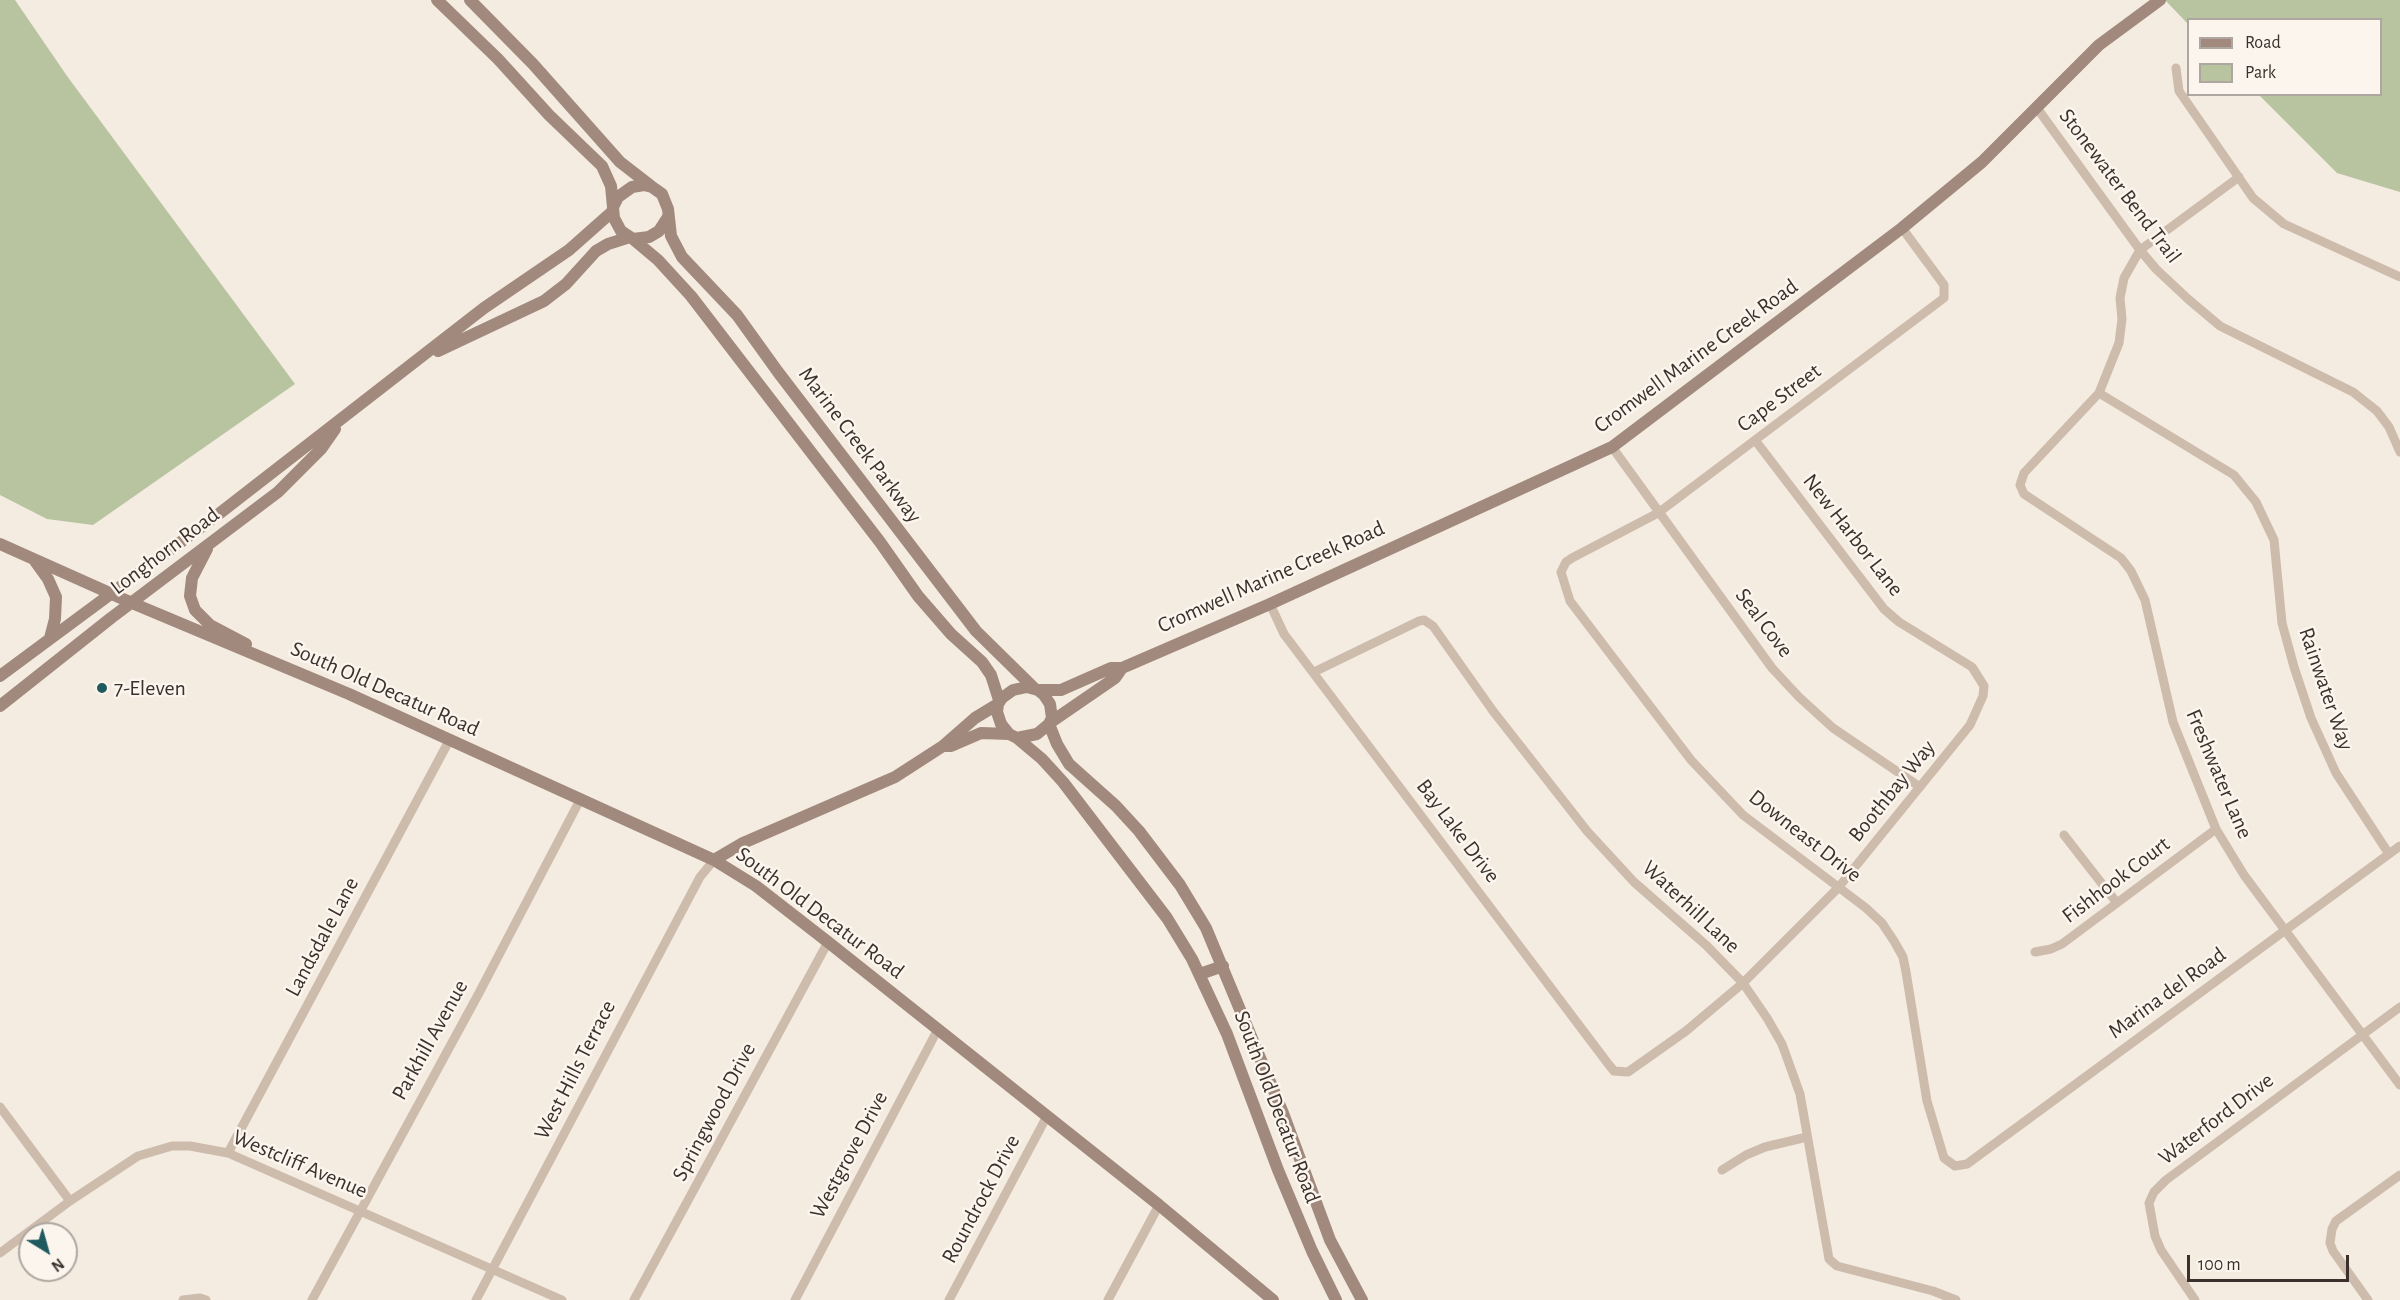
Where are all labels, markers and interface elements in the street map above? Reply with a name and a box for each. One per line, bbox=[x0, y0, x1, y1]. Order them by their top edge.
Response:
legend bbox=[2187, 18, 2382, 96]
text: Road bbox=[2245, 34, 2281, 52]
text: Park bbox=[2245, 64, 2276, 82]
street label: Stonewater Bend Trail bbox=[2053, 104, 2187, 268]
street label: Cromwell Marine Creek Road bbox=[1589, 273, 1803, 439]
street label: Cape Street bbox=[1732, 358, 1826, 438]
street label: Marine Creek Parkway bbox=[793, 362, 927, 528]
street label: New Harbor Lane bbox=[1797, 469, 1909, 601]
street label: Longhorn Road bbox=[105, 502, 225, 600]
street label: Cromwell Marine Creek Road bbox=[1154, 515, 1388, 639]
street label: Seal Cove bbox=[1729, 583, 1799, 663]
street label: Rainwater Way bbox=[2293, 624, 2359, 754]
street label: South Old Decatur Road bbox=[287, 636, 483, 742]
place label: 7-Eleven bbox=[114, 675, 186, 701]
marker: 7-Eleven bbox=[95, 681, 109, 695]
street label: Freshwater Lane bbox=[2180, 705, 2258, 843]
street label: Boothbay Way bbox=[1843, 735, 1941, 847]
street label: Bay Lake Drive bbox=[1410, 774, 1506, 888]
street label: Downeast Drive bbox=[1743, 784, 1867, 888]
street label: Fishhook Court bbox=[2057, 831, 2175, 929]
street label: South Old Decatur Road bbox=[731, 841, 909, 985]
street label: Waterhill Lane bbox=[1636, 855, 1746, 959]
street label: Landsdale Lane bbox=[280, 873, 364, 1001]
street label: Marina del Road bbox=[2103, 941, 2231, 1045]
street label: Parkhill Avenue bbox=[386, 975, 474, 1105]
street label: West Hills Terrace bbox=[529, 996, 621, 1144]
street label: South Old Decatur Road bbox=[1228, 1007, 1326, 1207]
street label: Springwood Drive bbox=[666, 1038, 762, 1186]
street label: Waterford Drive bbox=[2153, 1067, 2279, 1171]
street label: Westgrove Drive bbox=[804, 1087, 894, 1223]
street label: Westcliff Avenue bbox=[229, 1124, 371, 1204]
street label: Roundrock Drive bbox=[936, 1130, 1026, 1268]
north arrow bbox=[18, 1222, 78, 1282]
scale bar bbox=[2190, 1243, 2352, 1281]
text: N bbox=[48, 1255, 67, 1275]
text: 100 m bbox=[2198, 1256, 2241, 1274]

